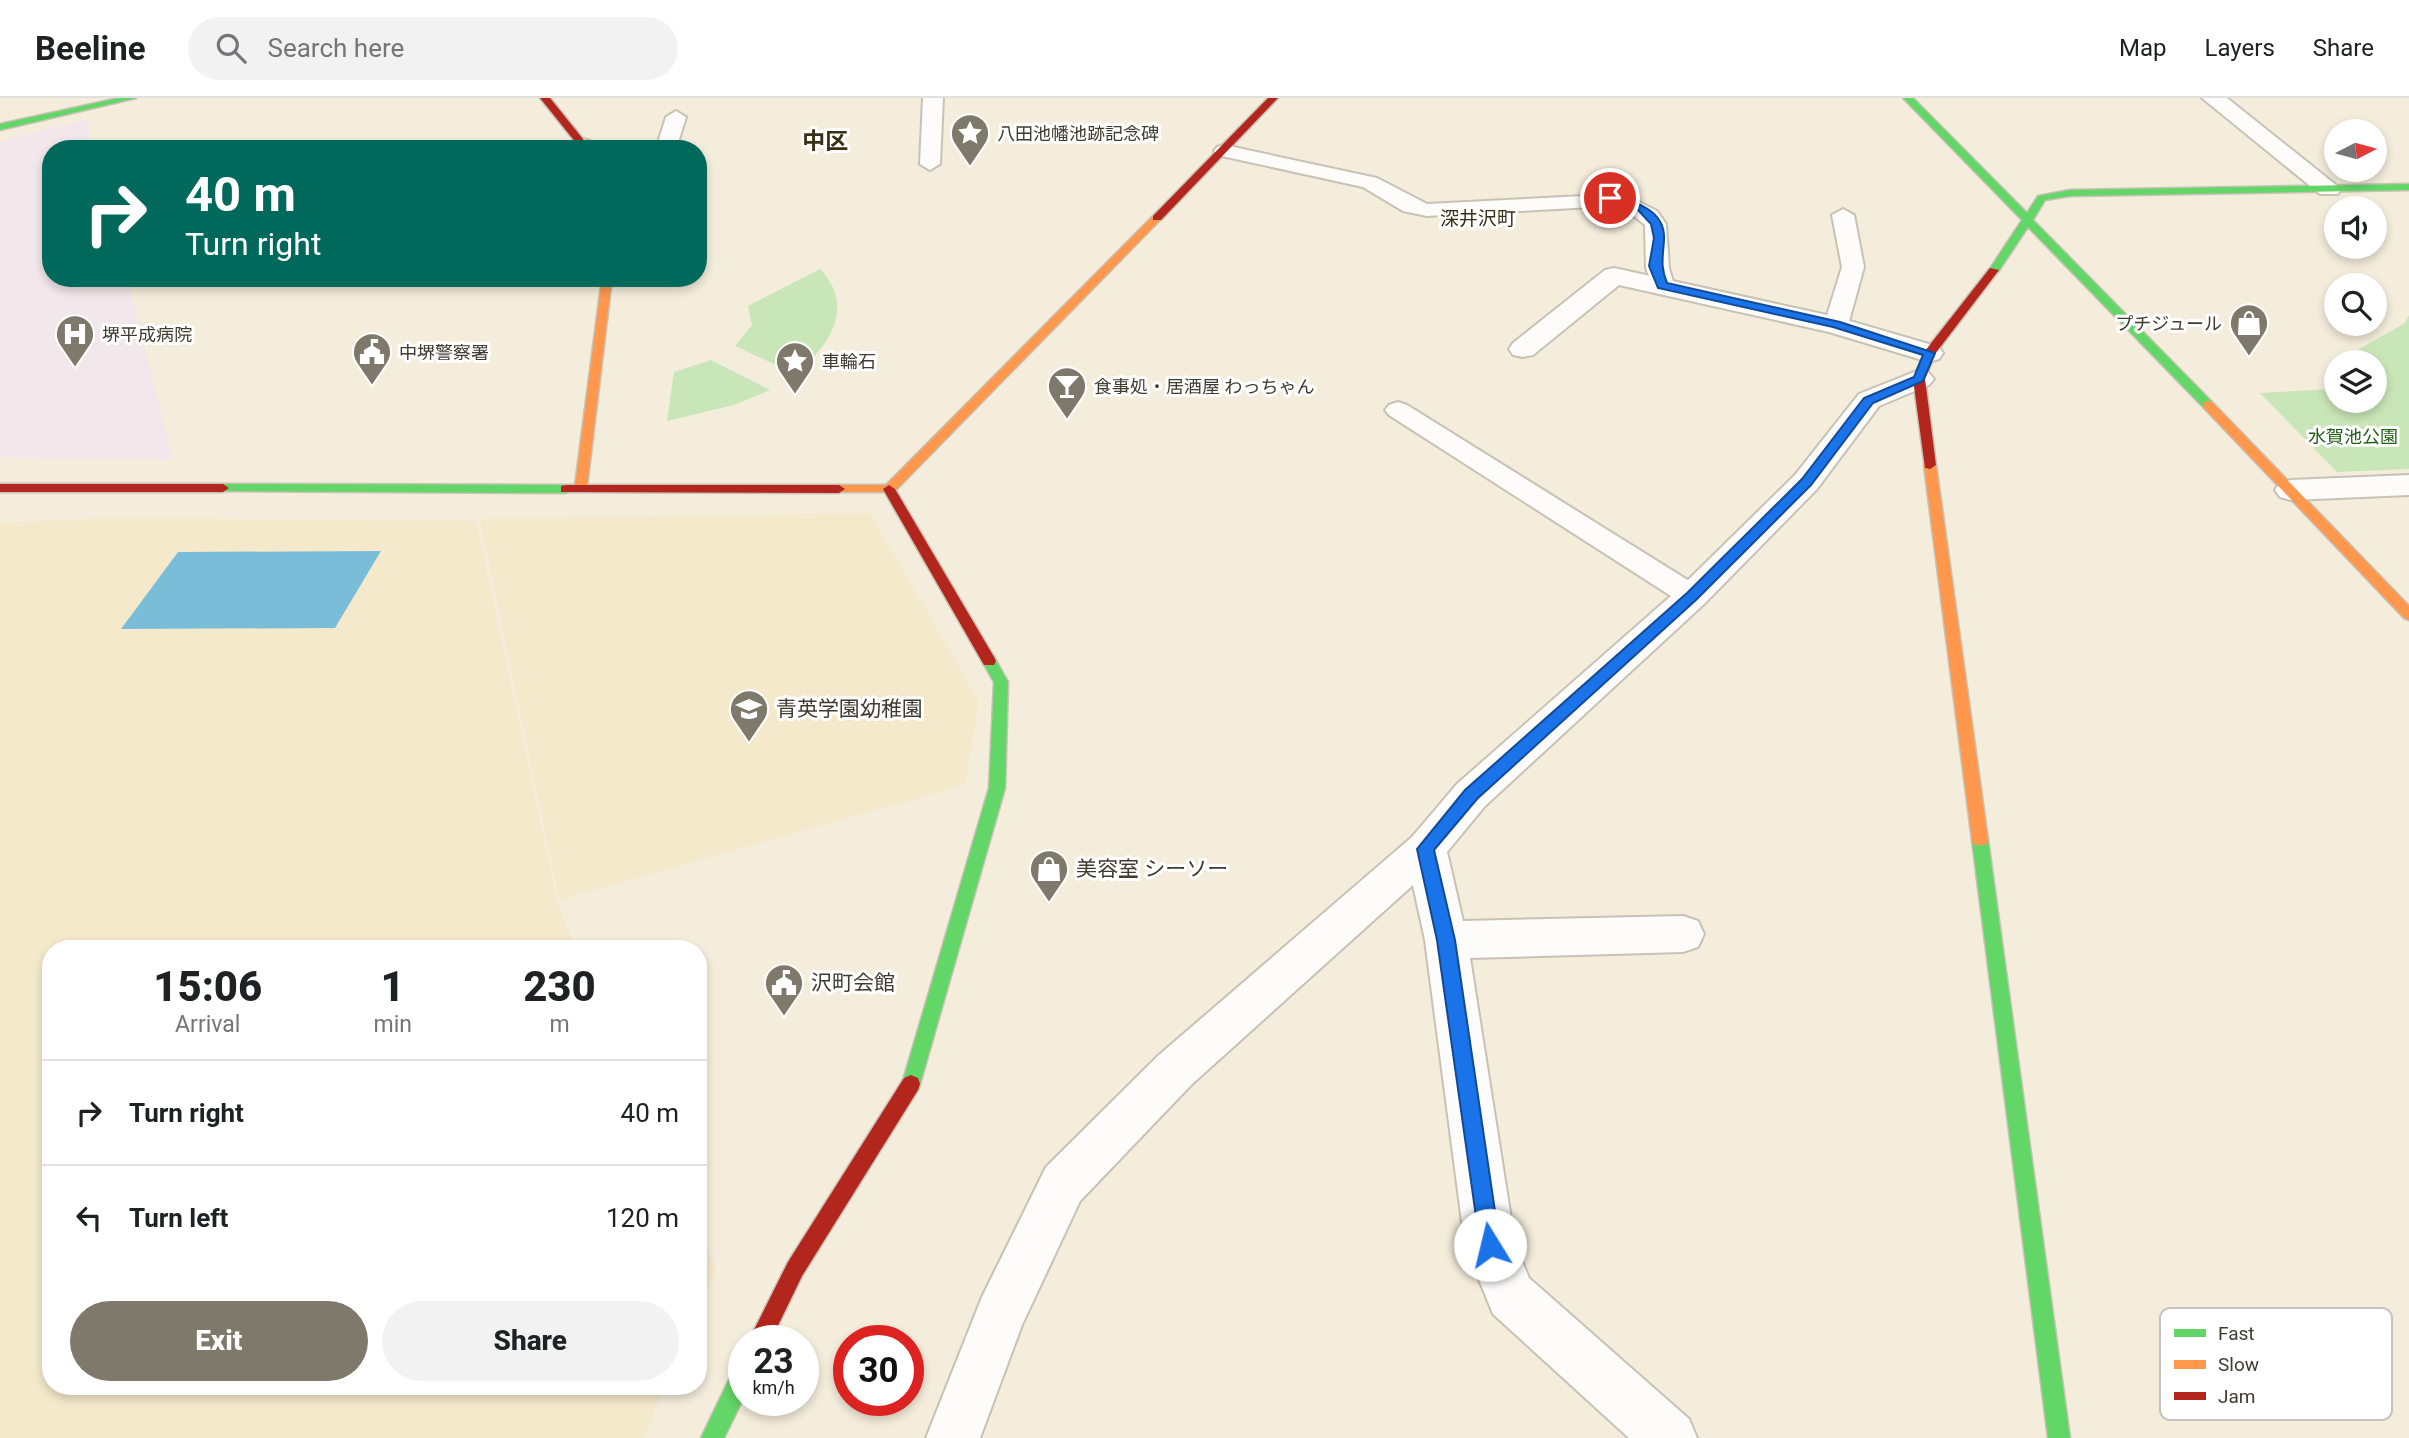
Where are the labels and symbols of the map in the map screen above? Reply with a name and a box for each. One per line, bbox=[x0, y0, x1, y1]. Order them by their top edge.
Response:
place icon: 八田池幡池跡記念碑 bbox=[949, 112, 991, 167]
north arrow bbox=[2324, 119, 2387, 182]
place label: 八田池幡池跡記念碑 bbox=[997, 123, 1159, 144]
district label: 中区 bbox=[802, 128, 848, 155]
pin bbox=[1580, 168, 1640, 228]
district label: 深井沢町 bbox=[1440, 207, 1516, 230]
shop icon: プチジュール bbox=[2228, 302, 2270, 357]
hospital icon: 堺平成病院 bbox=[54, 313, 96, 368]
place label: プチジュール bbox=[2115, 313, 2222, 334]
place label: 堺平成病院 bbox=[102, 324, 192, 345]
public building icon: 中堺警察署 bbox=[351, 331, 393, 386]
place icon: 車輪石 bbox=[774, 340, 816, 395]
place label: 中堺警察署 bbox=[399, 342, 489, 363]
place label: 車輪石 bbox=[822, 351, 876, 372]
bar icon: 食事処・居酒屋 わっちゃん bbox=[1046, 365, 1088, 420]
place label: 食事処・居酒屋 わっちゃん bbox=[1094, 376, 1314, 397]
park label: 水賀池公園 bbox=[2308, 426, 2398, 447]
school or university icon: 青英学園幼稚園 bbox=[728, 688, 770, 743]
place label: 青英学園幼稚園 bbox=[776, 697, 923, 721]
shop icon: 美容室 シーソー bbox=[1028, 848, 1070, 903]
place label: 美容室 シーソー bbox=[1076, 857, 1228, 881]
public building icon: 沢町会館 bbox=[763, 962, 805, 1017]
place label: 沢町会館 bbox=[811, 971, 895, 995]
position arrow bbox=[1453, 1208, 1527, 1282]
legend bbox=[2160, 1308, 2392, 1420]
text: Fast bbox=[2218, 1322, 2255, 1345]
speed limit sign: 30 bbox=[833, 1325, 924, 1416]
text: Slow bbox=[2218, 1353, 2259, 1376]
text: Jam bbox=[2218, 1385, 2255, 1408]

